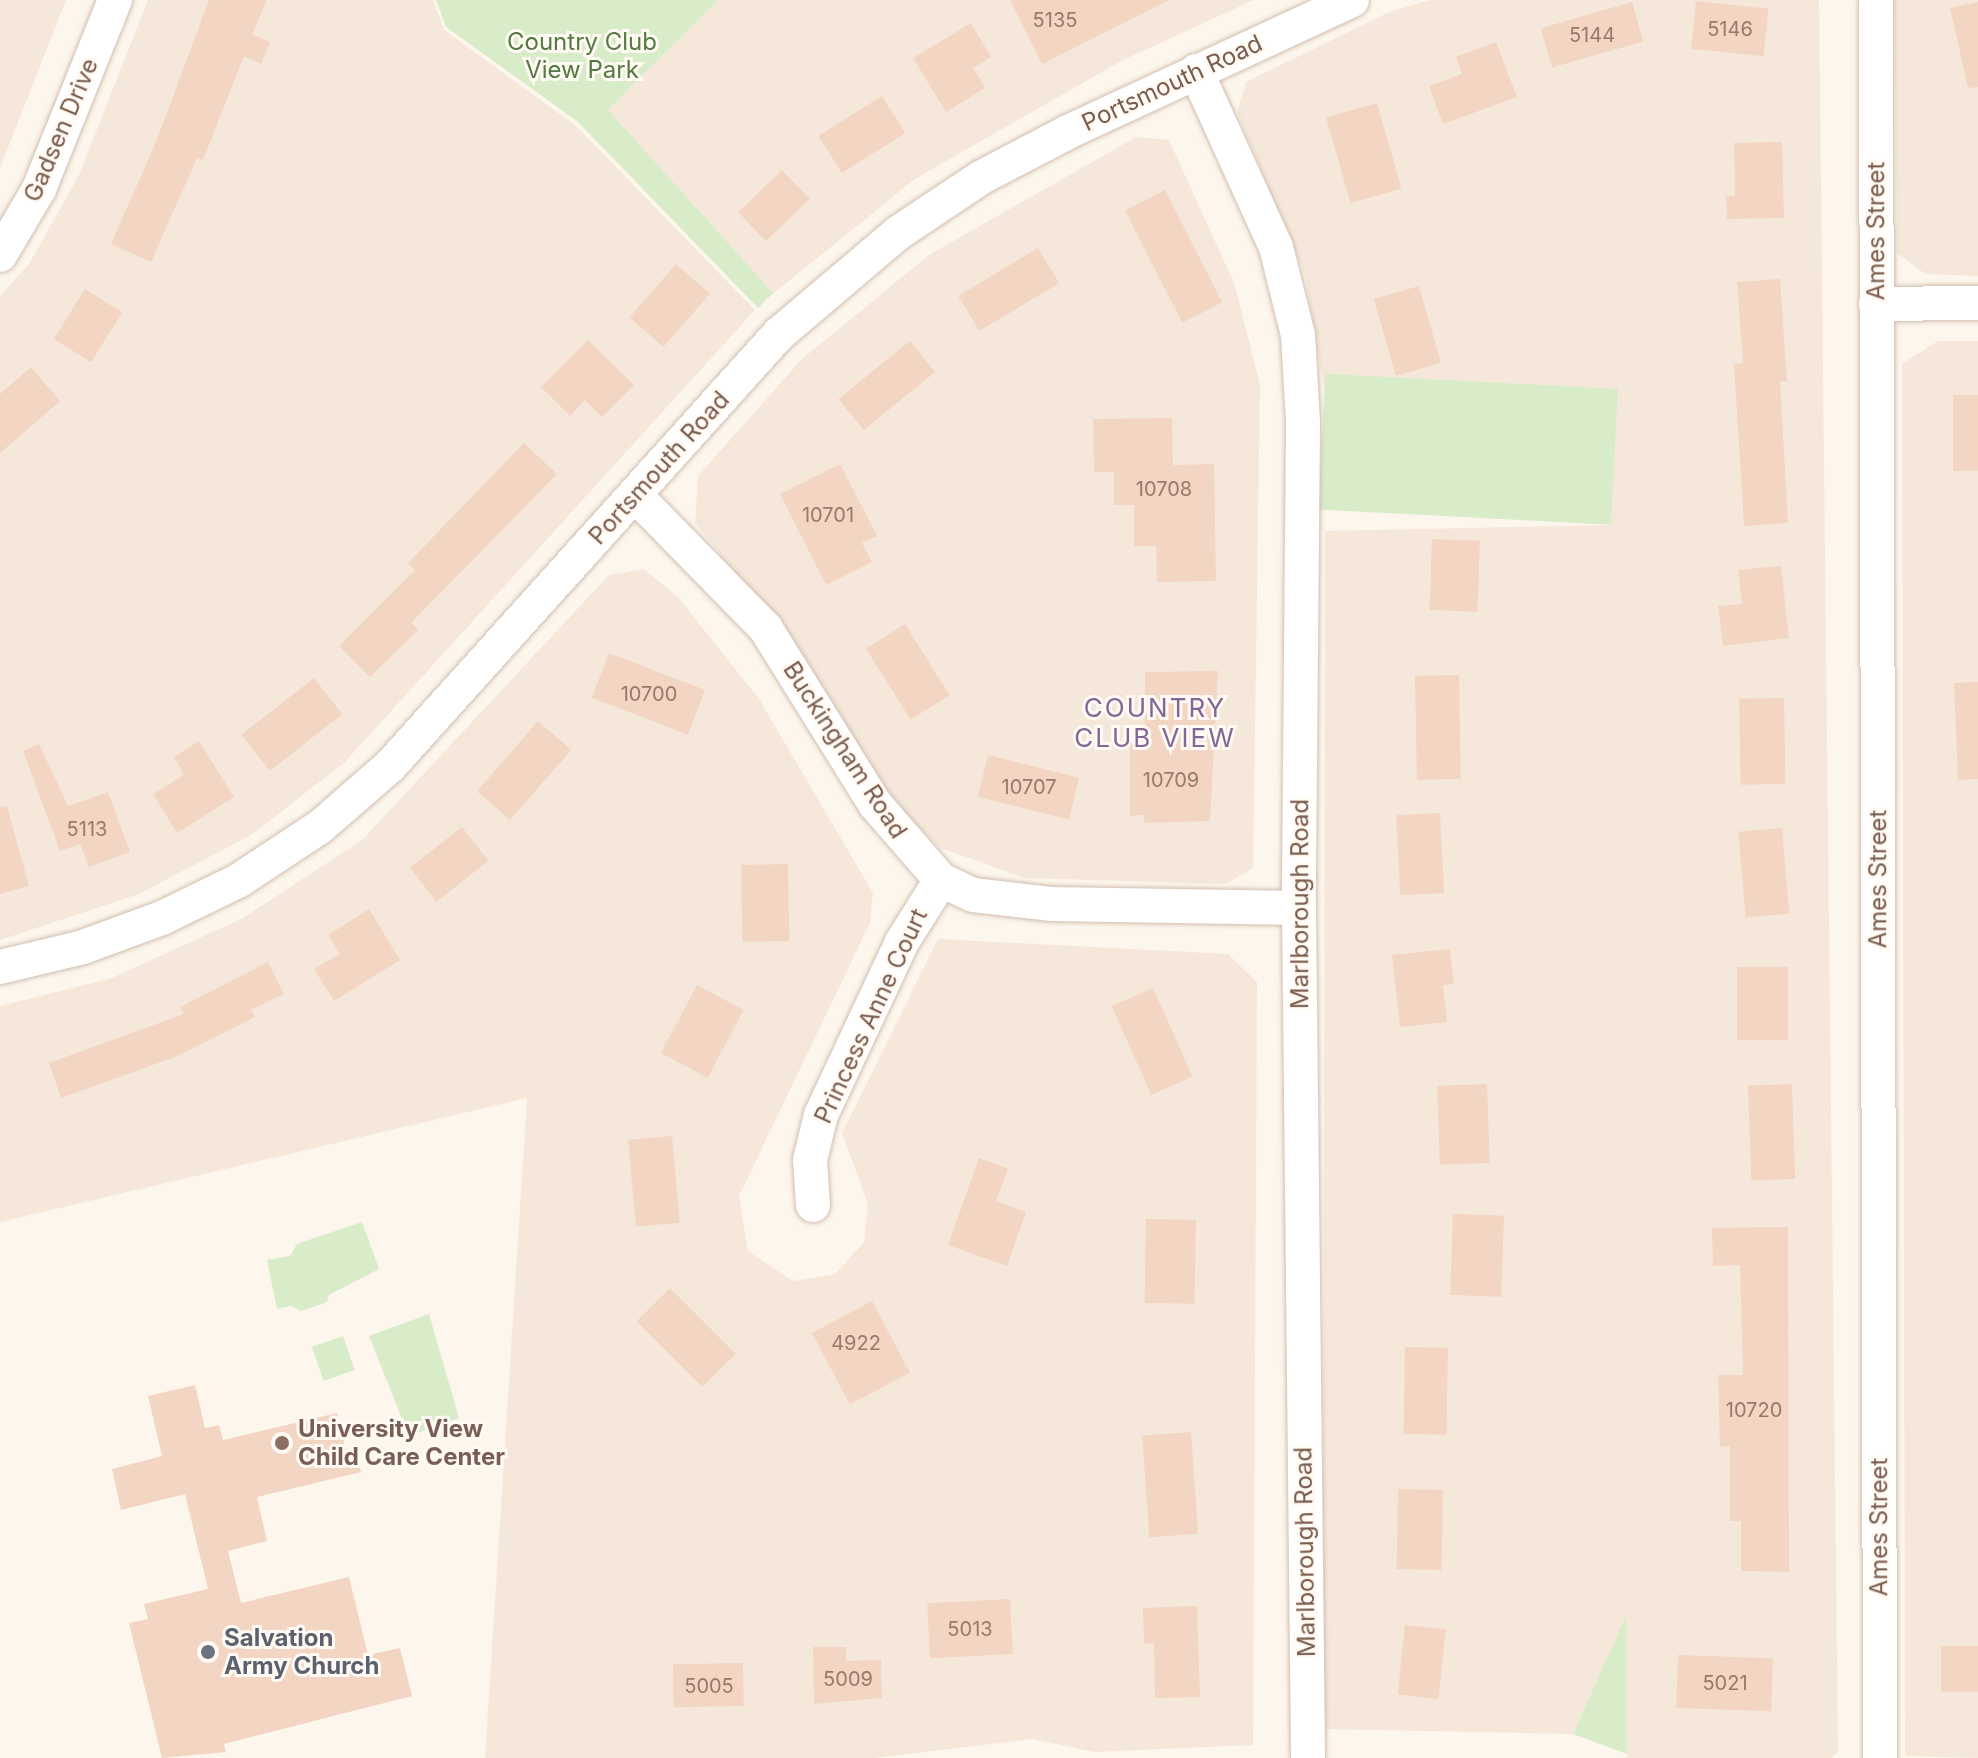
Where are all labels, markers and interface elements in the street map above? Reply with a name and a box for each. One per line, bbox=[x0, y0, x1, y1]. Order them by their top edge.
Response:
house number: 5135 bbox=[1033, 8, 1077, 32]
house number: 5146 bbox=[1707, 17, 1753, 41]
house number: 5144 bbox=[1569, 23, 1615, 47]
park label: Country Club View Park bbox=[507, 28, 657, 84]
street label: Portsmouth Road bbox=[1077, 29, 1267, 137]
street label: Gadsen Drive bbox=[18, 54, 104, 206]
street label: Ames Street bbox=[1862, 162, 1890, 300]
street label: Portsmouth Road bbox=[583, 386, 735, 550]
house number: 10708 bbox=[1136, 477, 1192, 501]
house number: 10701 bbox=[802, 503, 854, 527]
street label: Buckingham Road bbox=[777, 656, 913, 844]
house number: 10700 bbox=[621, 682, 677, 706]
district label: COUNTRY CLUB VIEW bbox=[1074, 692, 1236, 754]
house number: 10709 bbox=[1143, 768, 1199, 792]
house number: 10707 bbox=[1002, 775, 1056, 799]
street label: Marlborough Road bbox=[1286, 799, 1314, 1009]
street label: Ames Street bbox=[1864, 810, 1892, 948]
house number: 5113 bbox=[67, 817, 107, 841]
street label: Princess Anne Court bbox=[809, 904, 933, 1128]
house number: 4922 bbox=[831, 1331, 881, 1355]
house number: 10720 bbox=[1726, 1398, 1782, 1422]
place label: University View Child Care Center bbox=[298, 1415, 505, 1471]
marker: University View Child Care Center bbox=[273, 1434, 291, 1452]
street label: Marlborough Road bbox=[1289, 1447, 1321, 1657]
street label: Ames Street bbox=[1865, 1458, 1893, 1596]
house number: 5013 bbox=[947, 1617, 993, 1641]
place label: Salvation Army Church bbox=[224, 1624, 379, 1680]
marker: Salvation Army Church bbox=[199, 1643, 217, 1661]
house number: 5009 bbox=[823, 1667, 873, 1691]
house number: 5021 bbox=[1702, 1671, 1748, 1695]
house number: 5005 bbox=[684, 1674, 734, 1698]

